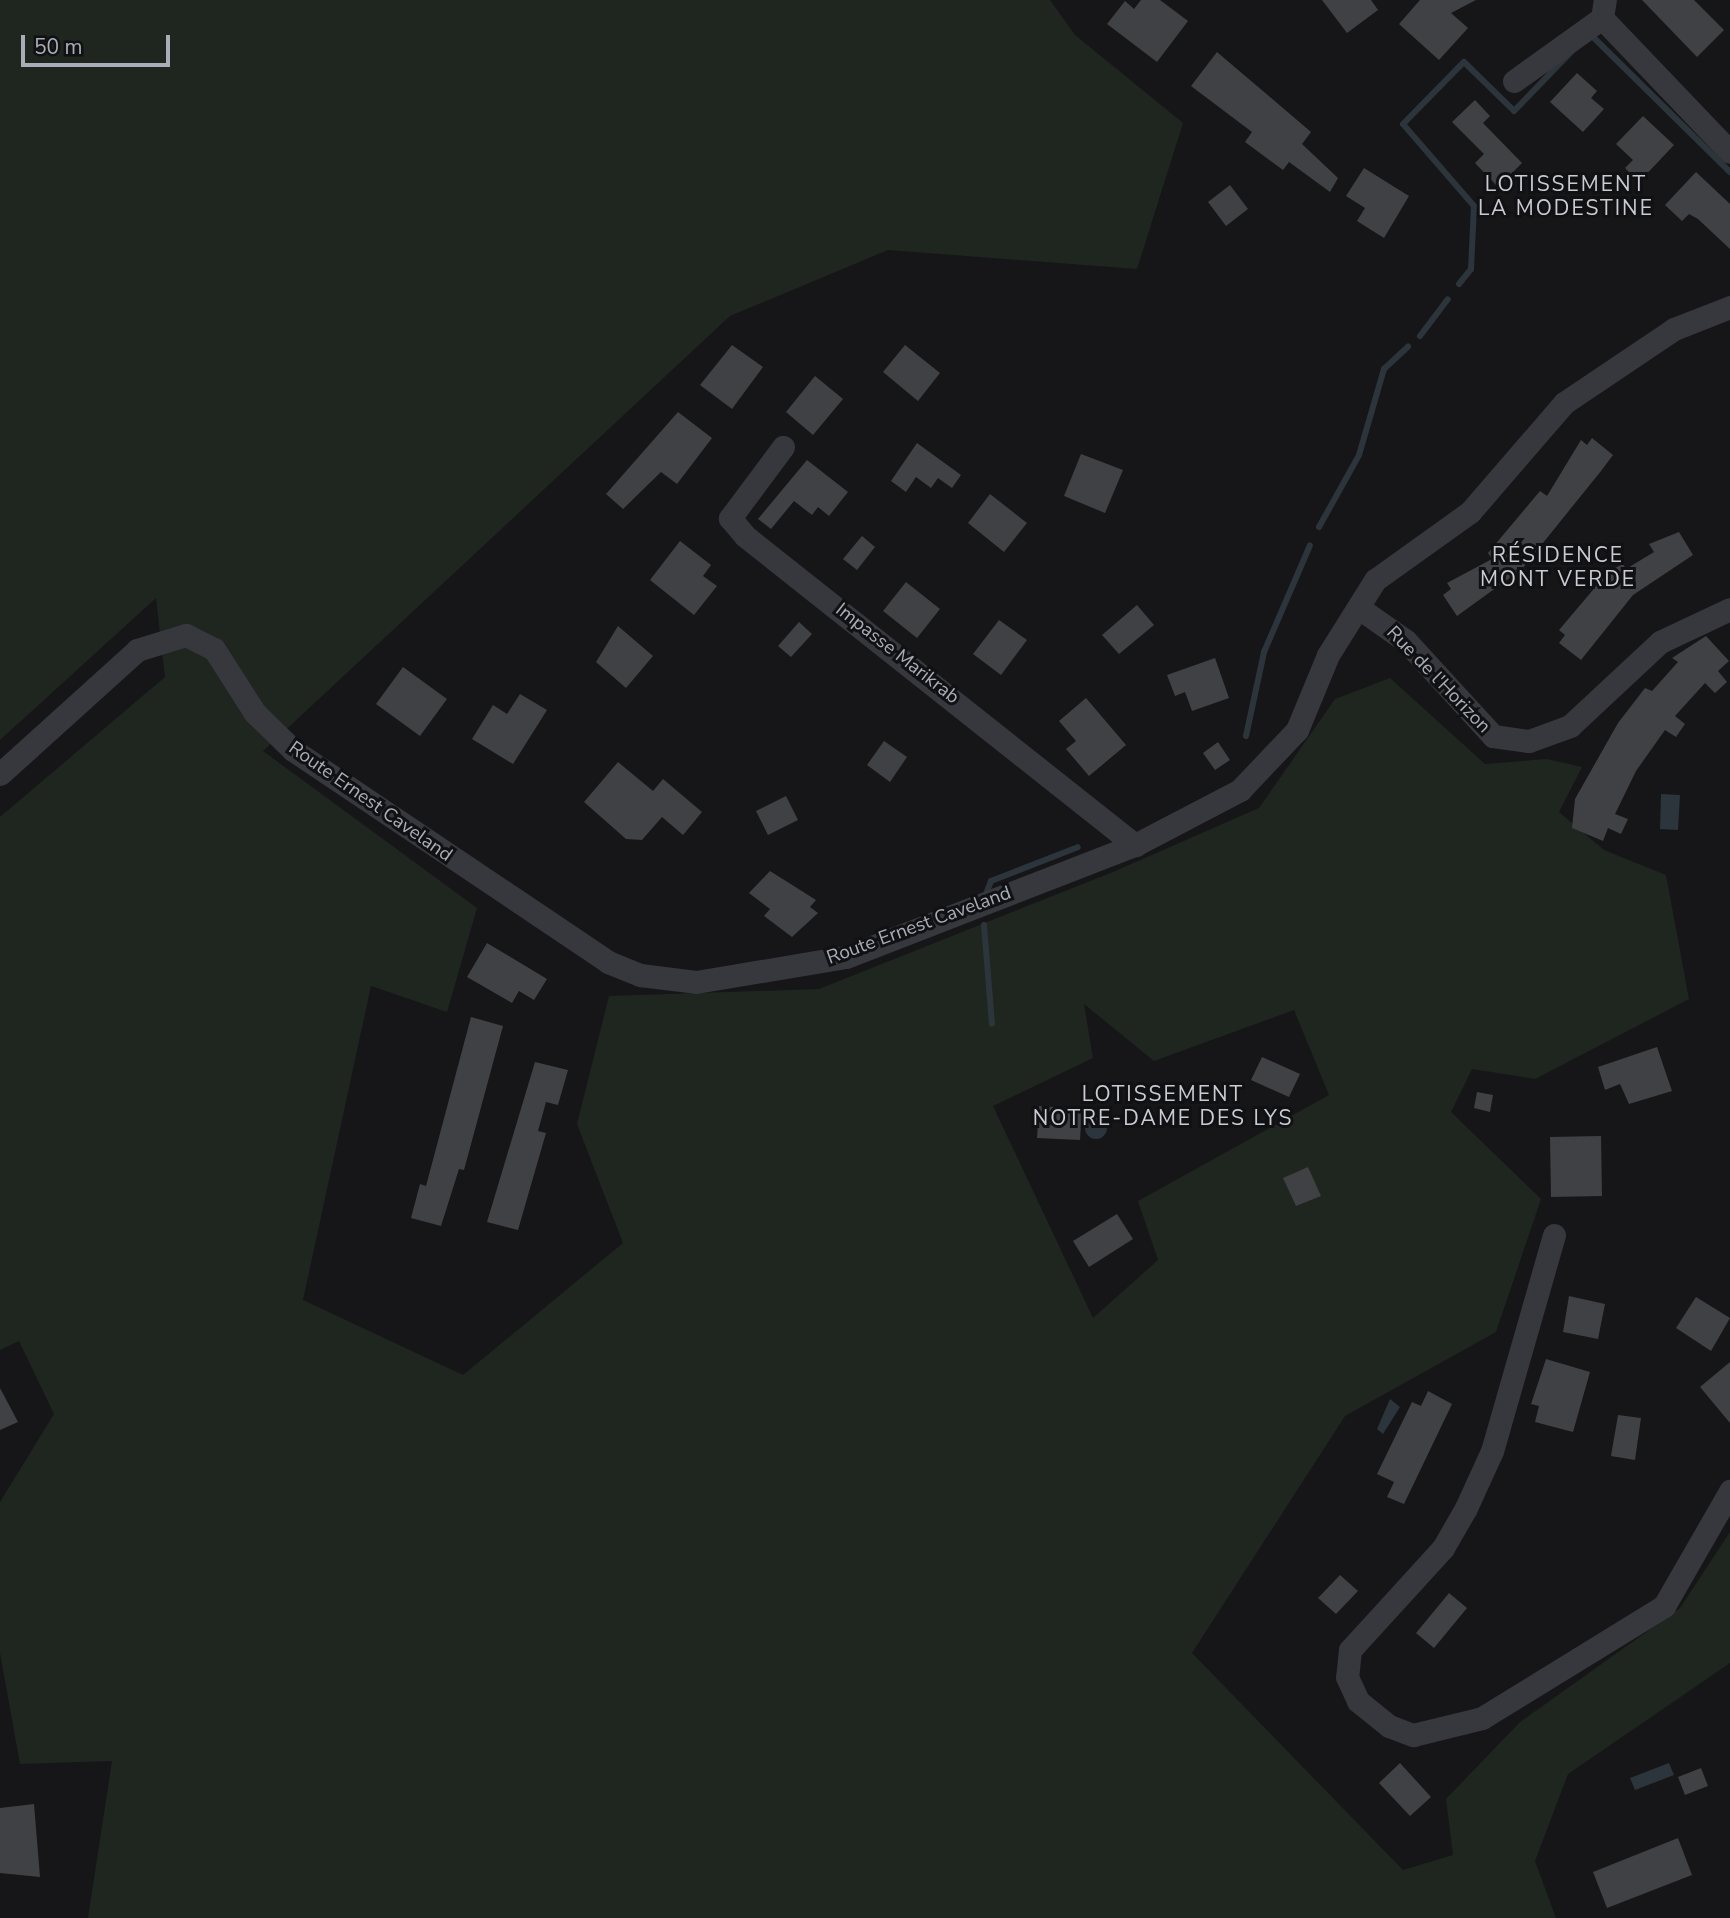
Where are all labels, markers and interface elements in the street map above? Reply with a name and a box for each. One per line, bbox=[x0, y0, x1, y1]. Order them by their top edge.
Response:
scale bar bbox=[24, 21, 173, 65]
text: 50 m bbox=[34, 33, 83, 61]
district label: LOTISSEMENT LA MODESTINE bbox=[1480, 171, 1652, 221]
district label: RÉSIDENCE MONT VERDE bbox=[1481, 542, 1635, 592]
street label: Impasse Marikrab bbox=[831, 599, 963, 709]
street label: Rue de l'Horizon bbox=[1381, 622, 1495, 738]
street label: Route Ernest Caveland bbox=[284, 737, 456, 867]
street label: Route Ernest Caveland bbox=[824, 882, 1014, 970]
district label: LOTISSEMENT NOTRE-DAME DES LYS bbox=[1035, 1081, 1291, 1131]

